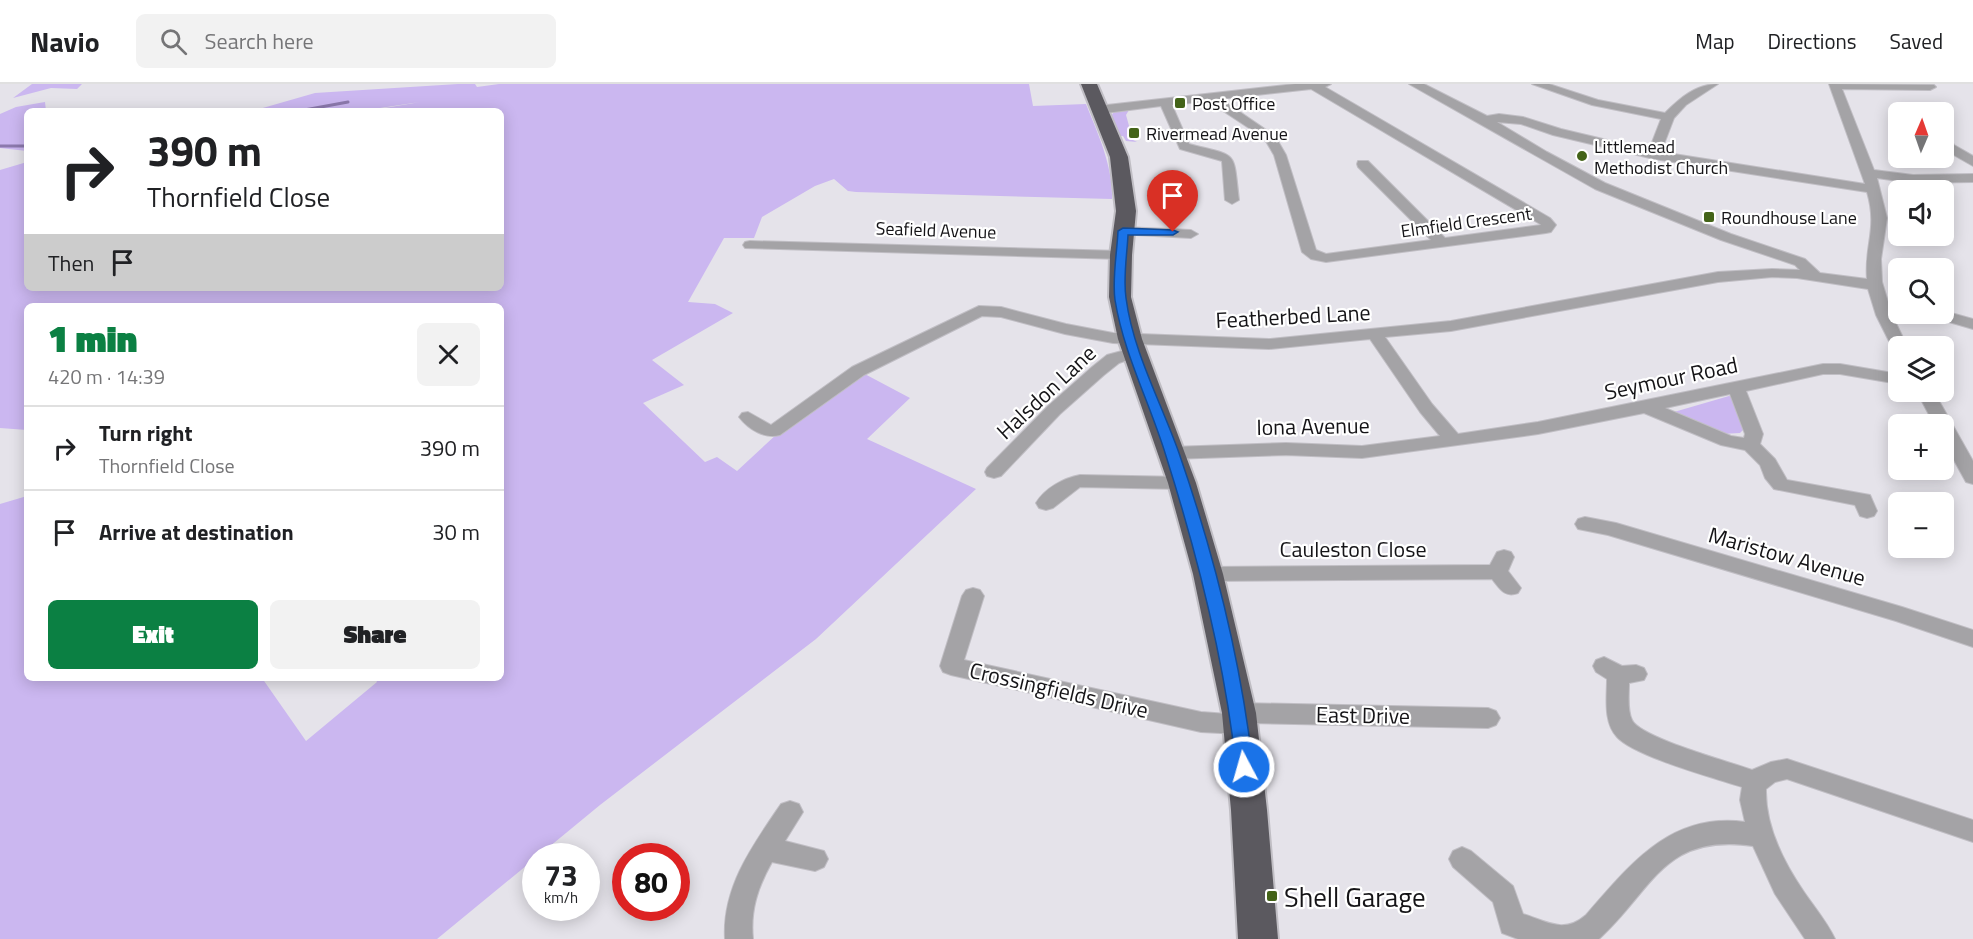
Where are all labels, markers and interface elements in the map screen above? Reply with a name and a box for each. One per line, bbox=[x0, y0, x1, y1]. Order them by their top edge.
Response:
search box bbox=[136, 14, 556, 68]
text: Navio bbox=[30, 20, 100, 63]
text: Search here bbox=[205, 24, 314, 58]
icon: search bbox=[157, 25, 190, 58]
text: Map bbox=[1695, 25, 1735, 57]
text: Directions bbox=[1768, 25, 1857, 57]
text: Saved bbox=[1890, 25, 1943, 57]
place label: Post Office bbox=[1192, 90, 1275, 117]
marker: Post Office bbox=[1173, 96, 1187, 110]
north arrow bbox=[1888, 102, 1954, 168]
map controls bbox=[1888, 102, 1954, 558]
text: 390 m bbox=[147, 118, 262, 182]
place label: Rivermead Avenue bbox=[1146, 120, 1288, 147]
marker: Rivermead Avenue bbox=[1127, 126, 1141, 140]
icon: right bbox=[48, 132, 126, 210]
place label: Littlemead Methodist Church bbox=[1594, 133, 1728, 181]
marker: Littlemead Methodist Church bbox=[1575, 149, 1589, 163]
pin bbox=[1147, 170, 1198, 232]
text: Thornfield Close bbox=[147, 176, 330, 217]
icon: arrive bbox=[1156, 179, 1189, 212]
button: sound bbox=[1888, 180, 1954, 246]
street label: Elmfield Crescent bbox=[1399, 199, 1534, 245]
place label: Roundhouse Lane bbox=[1721, 204, 1857, 231]
marker: Roundhouse Lane bbox=[1702, 210, 1716, 224]
street label: Seafield Avenue bbox=[875, 214, 997, 246]
text: Then bbox=[48, 246, 94, 280]
icon: arrive bbox=[106, 246, 139, 279]
button: search bbox=[1888, 258, 1954, 324]
street label: Featherbed Lane bbox=[1215, 295, 1371, 337]
text: 1 min bbox=[48, 311, 137, 366]
button: close bbox=[417, 323, 480, 386]
button: layers bbox=[1888, 336, 1954, 402]
street label: Halsdon Lane bbox=[988, 337, 1104, 447]
street label: Seymour Road bbox=[1601, 347, 1741, 409]
text: 420 m · 14:39 bbox=[48, 361, 165, 392]
street label: Iona Avenue bbox=[1256, 408, 1370, 444]
button: + bbox=[1888, 414, 1954, 480]
text: Turn right bbox=[99, 416, 193, 450]
text: 390 m bbox=[420, 431, 480, 465]
icon: right bbox=[48, 432, 81, 465]
text: Thornfield Close bbox=[99, 450, 235, 481]
button: − bbox=[1888, 492, 1954, 558]
text: Arrive at destination bbox=[99, 515, 294, 549]
text: 30 m bbox=[432, 515, 480, 549]
icon: arrive bbox=[48, 516, 81, 549]
street label: Maristow Avenue bbox=[1705, 517, 1869, 595]
street label: Cauleston Close bbox=[1279, 532, 1427, 566]
button: Exit bbox=[48, 600, 258, 669]
button: Share bbox=[270, 600, 480, 669]
street label: Crossingfields Drive bbox=[966, 653, 1152, 727]
street label: East Drive bbox=[1316, 697, 1410, 733]
position arrow bbox=[1212, 735, 1276, 799]
speed limit sign: 80 bbox=[612, 843, 690, 921]
text: 73 bbox=[544, 852, 578, 898]
place label: Shell Garage bbox=[1284, 876, 1426, 917]
text: km/h bbox=[544, 886, 578, 909]
marker: Shell Garage bbox=[1265, 889, 1279, 903]

